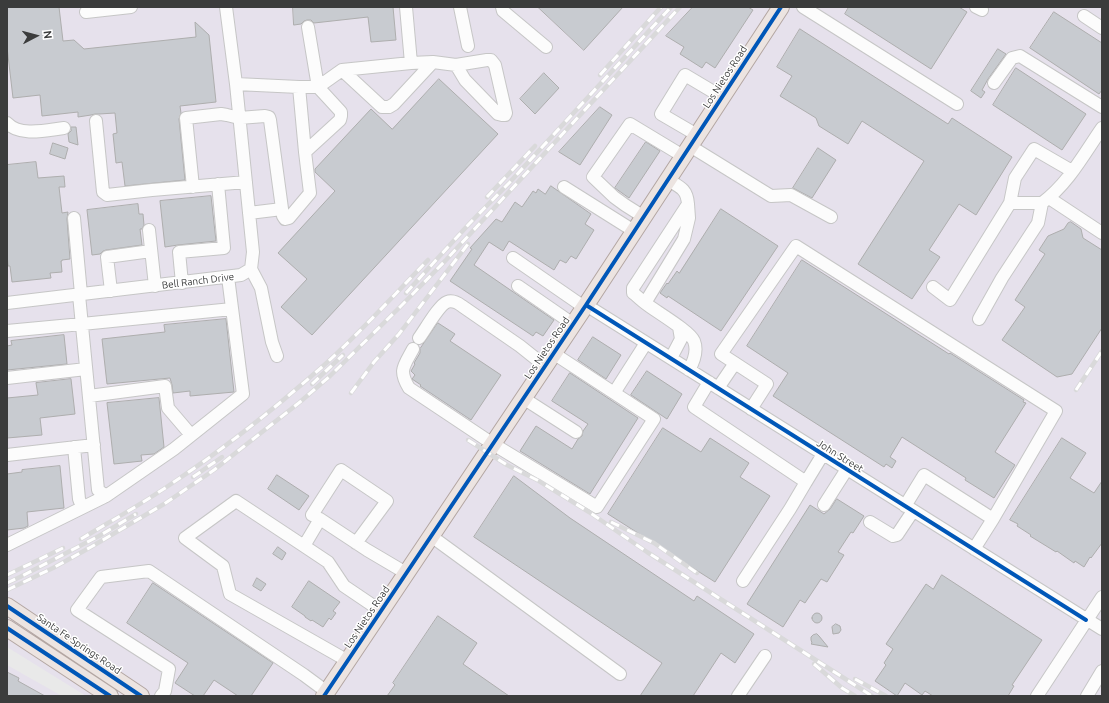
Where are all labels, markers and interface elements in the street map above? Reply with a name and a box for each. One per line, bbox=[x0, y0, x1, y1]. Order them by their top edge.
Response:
north arrow bbox=[16, 16, 56, 56]
text: N bbox=[42, 30, 54, 39]
street label: Los Nietos Road bbox=[700, 43, 750, 111]
street label: Bell Ranch Drive bbox=[161, 271, 235, 291]
street label: Los Nietos Road bbox=[522, 315, 572, 381]
street label: John Street bbox=[815, 437, 865, 475]
street label: Los Nietos Road bbox=[342, 584, 392, 650]
street label: Santa Fe Springs Road bbox=[35, 611, 123, 677]

